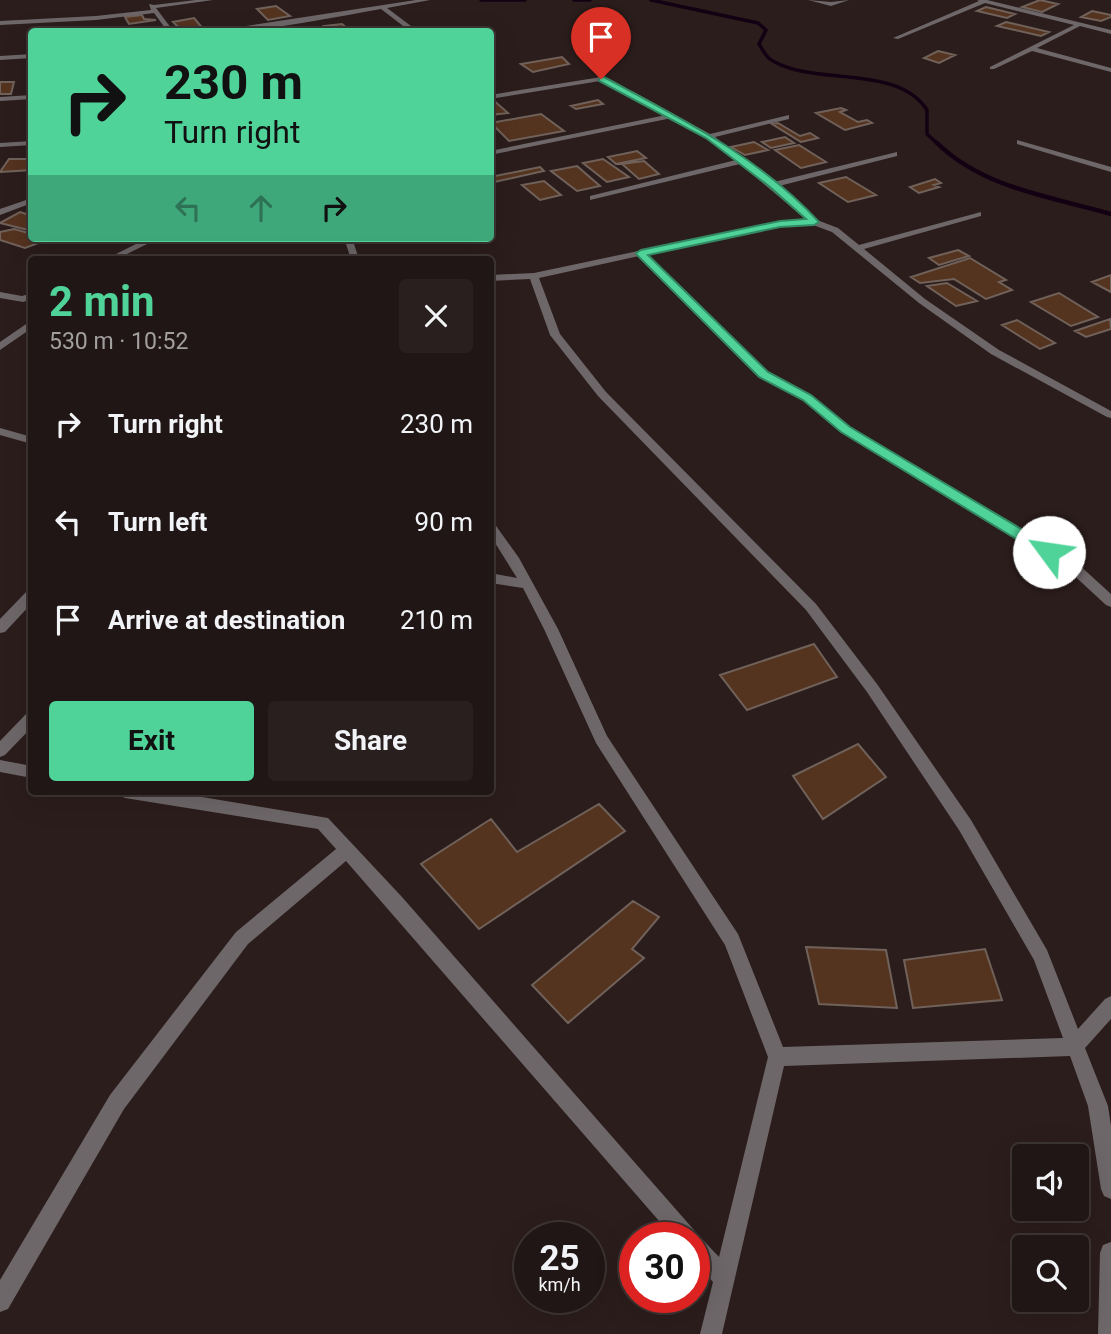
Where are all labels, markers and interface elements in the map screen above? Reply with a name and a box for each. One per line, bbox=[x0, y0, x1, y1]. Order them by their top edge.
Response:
pin bbox=[571, 7, 631, 79]
icon: arrive bbox=[582, 18, 620, 56]
text: 230 m bbox=[164, 54, 303, 111]
icon: right bbox=[49, 56, 140, 147]
text: Turn right bbox=[164, 113, 300, 151]
icon: left bbox=[169, 189, 207, 227]
icon: ahead bbox=[242, 189, 280, 227]
icon: right bbox=[315, 189, 353, 227]
text: 2 min bbox=[49, 277, 155, 326]
button: close bbox=[399, 279, 473, 353]
text: 530 m · 10:52 bbox=[49, 328, 188, 355]
icon: right bbox=[49, 405, 87, 443]
text: Turn right bbox=[108, 409, 223, 439]
text: 230 m bbox=[400, 409, 473, 439]
icon: left bbox=[49, 503, 87, 541]
text: Turn left bbox=[108, 507, 207, 537]
text: 90 m bbox=[415, 507, 473, 537]
position arrow bbox=[1012, 515, 1086, 589]
icon: arrive bbox=[49, 601, 87, 639]
text: Arrive at destination bbox=[108, 605, 345, 635]
text: 210 m bbox=[400, 605, 473, 635]
button: Exit bbox=[49, 701, 254, 781]
button: Share bbox=[268, 701, 473, 781]
map controls bbox=[1012, 1144, 1089, 1312]
button: sound bbox=[1012, 1144, 1089, 1221]
speed limit sign: 30 bbox=[619, 1222, 710, 1313]
button: search bbox=[1012, 1235, 1089, 1312]
text: 25 bbox=[539, 1238, 580, 1279]
text: km/h bbox=[538, 1274, 581, 1295]

